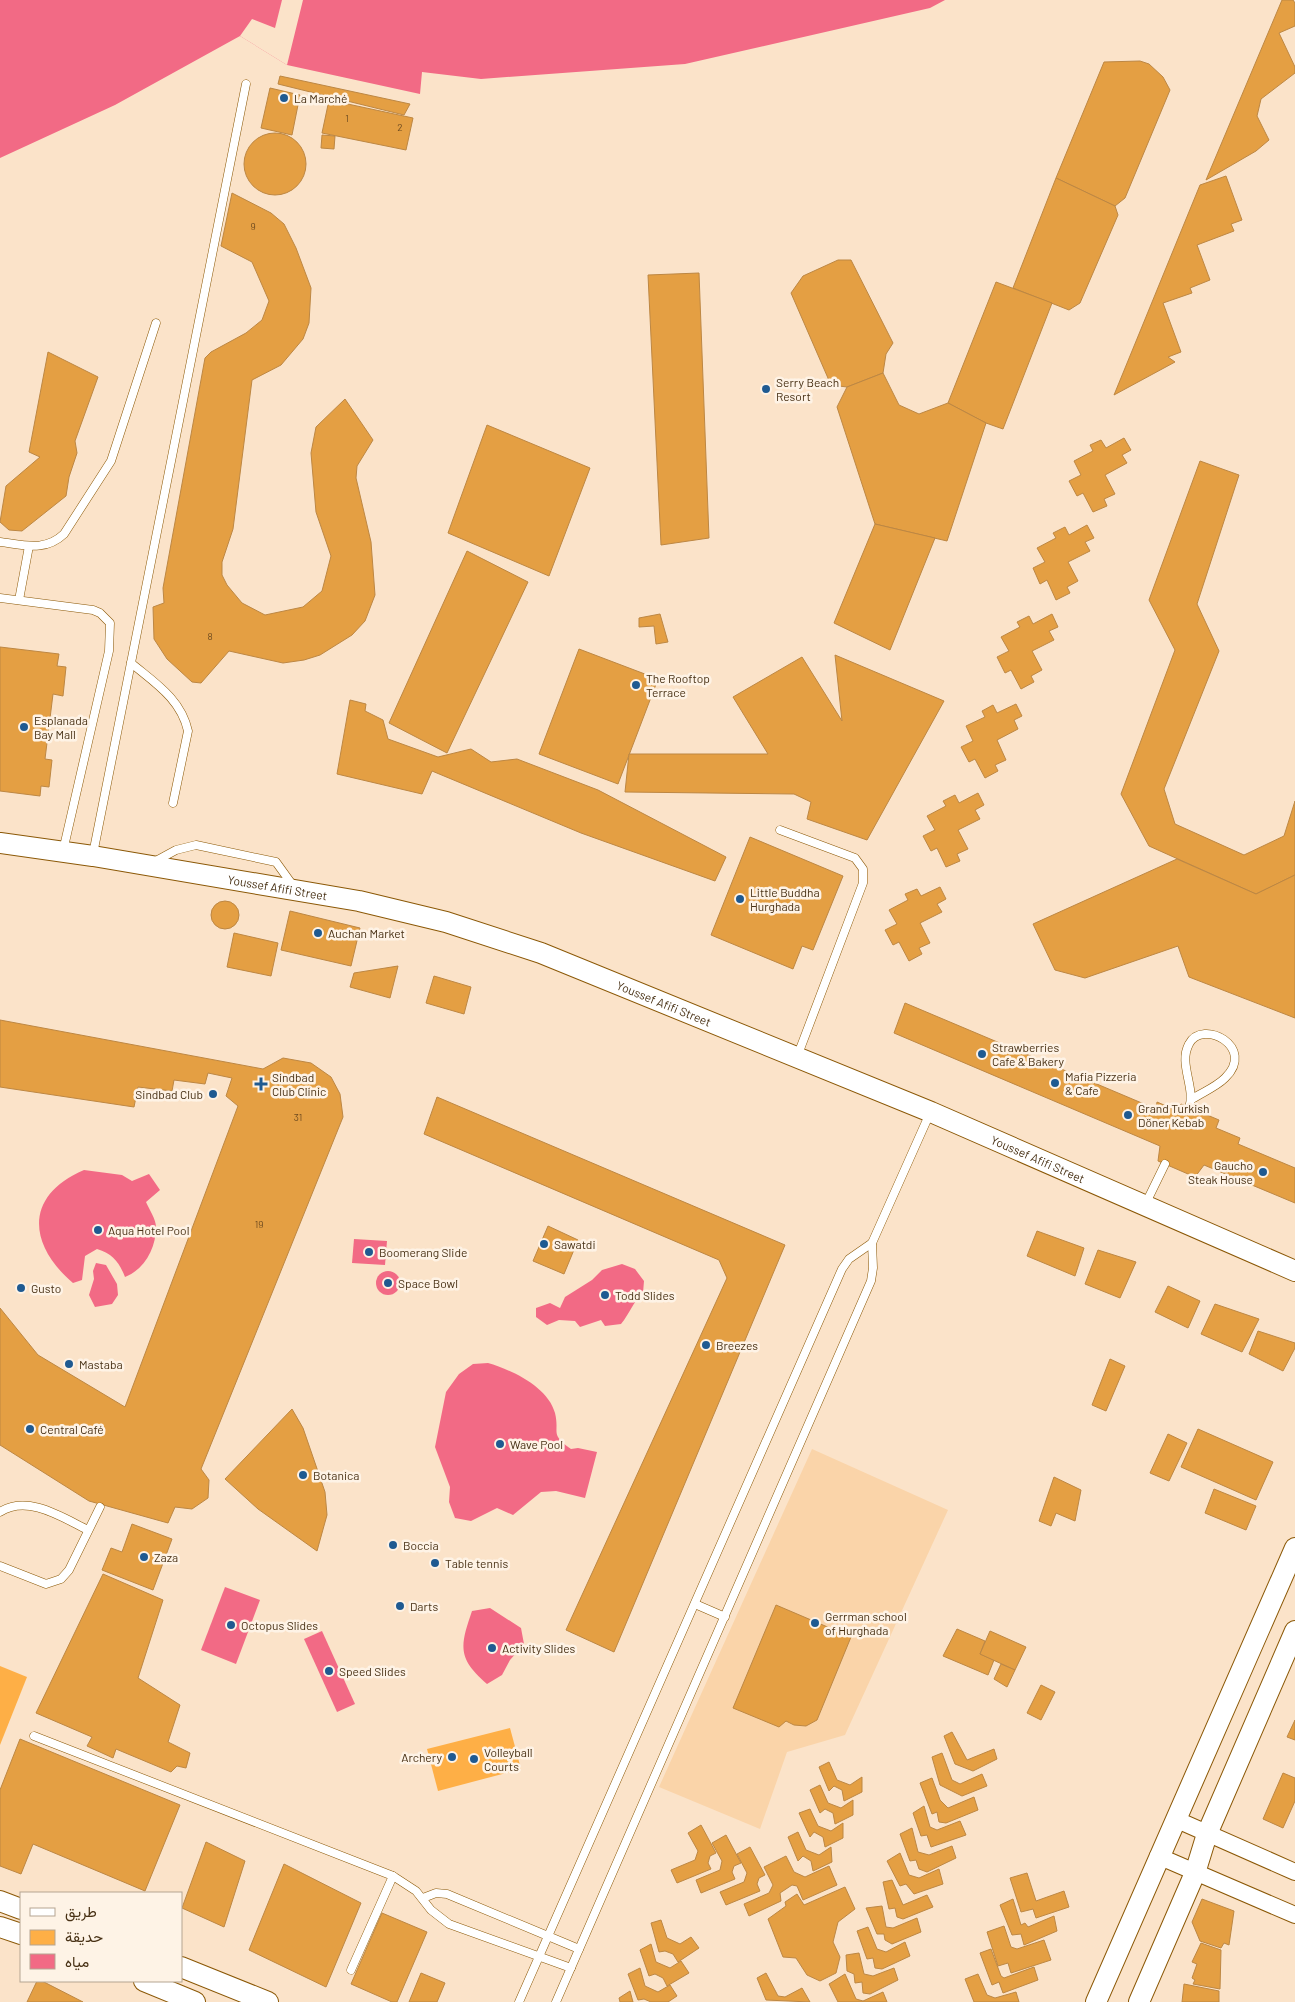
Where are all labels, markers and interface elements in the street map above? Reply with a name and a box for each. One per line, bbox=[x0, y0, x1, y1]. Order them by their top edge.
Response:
place label: La Marché bbox=[294, 91, 347, 105]
marker: La Marché bbox=[278, 92, 290, 104]
house number: 1 bbox=[345, 112, 349, 124]
house number: 2 bbox=[397, 121, 403, 133]
house number: 9 bbox=[250, 220, 256, 232]
place label: Serry Beach Resort bbox=[776, 375, 839, 403]
marker: Serry Beach Resort bbox=[760, 383, 772, 395]
house number: 8 bbox=[207, 630, 213, 642]
place label: The Rooftop Terrace bbox=[646, 671, 710, 699]
marker: The Rooftop Terrace bbox=[630, 679, 642, 691]
place label: Esplanada Bay Mall bbox=[34, 713, 88, 741]
marker: Esplanada Bay Mall bbox=[18, 721, 30, 733]
street label: Youssef Afifi Street bbox=[227, 872, 328, 903]
place label: Little Buddha Hurghada bbox=[750, 885, 820, 913]
marker: Little Buddha Hurghada bbox=[734, 893, 746, 905]
place label: Auchan Market bbox=[328, 926, 405, 940]
marker: Auchan Market bbox=[312, 927, 324, 939]
street label: Youssef Afifi Street bbox=[615, 978, 713, 1029]
place label: Strawberries Cafe & Bakery bbox=[992, 1040, 1065, 1068]
marker: Strawberries Cafe & Bakery bbox=[976, 1048, 988, 1060]
place label: Mafia Pizzeria & Cafe bbox=[1065, 1069, 1136, 1097]
place label: Sindbad Club Clinic bbox=[272, 1070, 326, 1098]
marker: Sindbad Club Clinic bbox=[254, 1077, 268, 1091]
marker: Mafia Pizzeria & Cafe bbox=[1049, 1077, 1061, 1089]
place label: Sindbad Club bbox=[135, 1087, 203, 1101]
marker: Sindbad Club bbox=[207, 1088, 219, 1100]
place label: Grand Turkish Döner Kebab bbox=[1138, 1101, 1210, 1129]
marker: Grand Turkish Döner Kebab bbox=[1122, 1109, 1134, 1121]
house number: 31 bbox=[294, 1111, 302, 1123]
street label: Youssef Afifi Street bbox=[989, 1132, 1087, 1185]
place label: Gaucho Steak House bbox=[1188, 1158, 1253, 1186]
marker: Gaucho Steak House bbox=[1257, 1166, 1269, 1178]
house number: 19 bbox=[255, 1218, 263, 1230]
place label: Aqua Hotel Pool bbox=[108, 1223, 189, 1237]
marker: Aqua Hotel Pool bbox=[92, 1224, 104, 1236]
place label: Sawatdi bbox=[554, 1237, 595, 1251]
marker: Sawatdi bbox=[538, 1238, 550, 1250]
place label: Boomerang Slide bbox=[379, 1245, 467, 1259]
marker: Boomerang Slide bbox=[363, 1246, 375, 1258]
place label: Space Bowl bbox=[398, 1276, 458, 1290]
marker: Space Bowl bbox=[382, 1277, 394, 1289]
place label: Gusto bbox=[31, 1281, 61, 1295]
marker: Gusto bbox=[15, 1282, 27, 1294]
place label: Todd Slides bbox=[615, 1288, 675, 1302]
marker: Todd Slides bbox=[599, 1289, 611, 1301]
place label: Breezes bbox=[716, 1338, 758, 1352]
marker: Breezes bbox=[700, 1339, 712, 1351]
place label: Mastaba bbox=[79, 1357, 123, 1371]
marker: Mastaba bbox=[63, 1358, 75, 1370]
place label: Central Café bbox=[40, 1422, 104, 1436]
marker: Central Café bbox=[24, 1423, 36, 1435]
place label: Wave Pool bbox=[510, 1437, 563, 1451]
marker: Wave Pool bbox=[494, 1438, 506, 1450]
place label: Botanica bbox=[313, 1468, 359, 1482]
marker: Botanica bbox=[297, 1469, 309, 1481]
place label: Boccia bbox=[403, 1538, 439, 1552]
marker: Boccia bbox=[387, 1539, 399, 1551]
place label: Zaza bbox=[154, 1550, 178, 1564]
marker: Zaza bbox=[138, 1551, 150, 1563]
place label: Table tennis bbox=[445, 1556, 508, 1570]
marker: Table tennis bbox=[429, 1557, 441, 1569]
place label: Darts bbox=[410, 1599, 438, 1613]
marker: Darts bbox=[394, 1600, 406, 1612]
place label: Gerrman school of Hurghada bbox=[825, 1609, 907, 1637]
marker: Gerrman school of Hurghada bbox=[809, 1617, 821, 1629]
place label: Octopus Slides bbox=[241, 1618, 318, 1632]
marker: Octopus Slides bbox=[225, 1619, 237, 1631]
place label: Activity Slides bbox=[502, 1641, 576, 1655]
marker: Activity Slides bbox=[486, 1642, 498, 1654]
place label: Speed Slides bbox=[339, 1664, 406, 1678]
marker: Speed Slides bbox=[323, 1665, 335, 1677]
place label: Volleyball Courts bbox=[484, 1745, 533, 1773]
place label: Archery bbox=[401, 1750, 442, 1764]
marker: Archery bbox=[446, 1751, 458, 1763]
marker: Volleyball Courts bbox=[468, 1753, 480, 1765]
legend bbox=[20, 1892, 182, 1982]
text: طريق bbox=[65, 1902, 97, 1922]
text: حديقة bbox=[65, 1927, 103, 1946]
text: مياه bbox=[65, 1952, 89, 1971]

